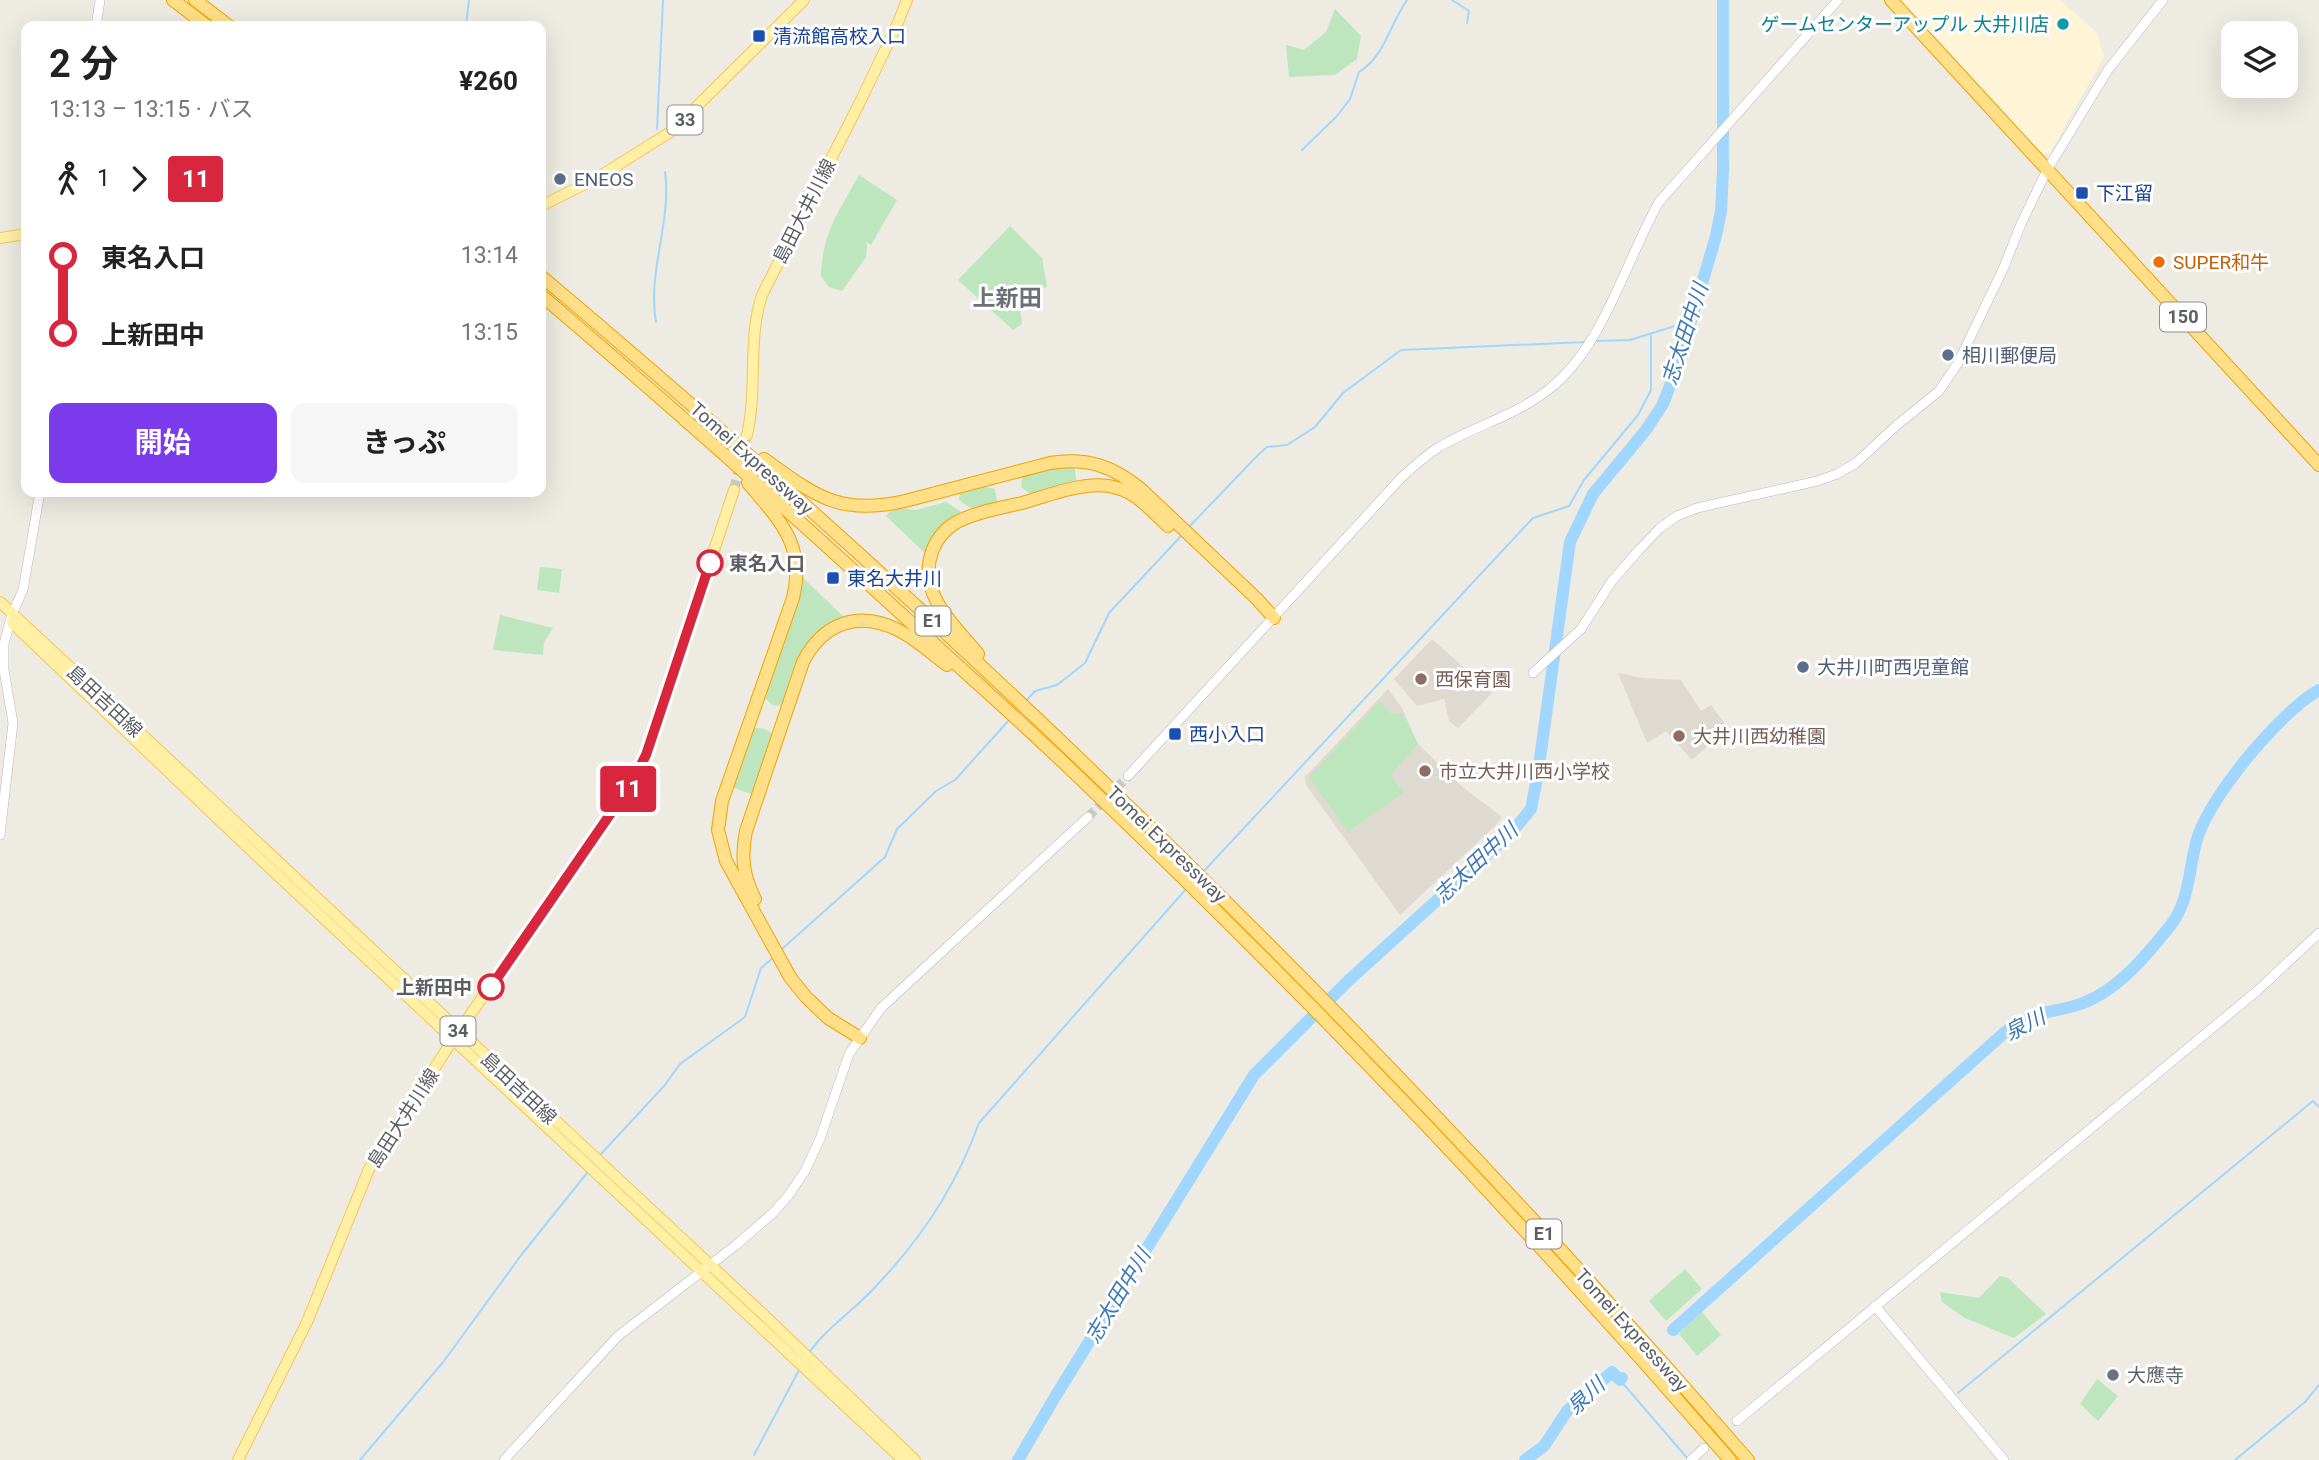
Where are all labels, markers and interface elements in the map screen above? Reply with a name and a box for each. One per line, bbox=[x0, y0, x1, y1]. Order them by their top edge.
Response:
place label: ゲームセンターアップル 大井川店 bbox=[1761, 13, 2049, 36]
marker: ゲームセンターアップル 大井川店 bbox=[2055, 16, 2071, 32]
map controls bbox=[2221, 21, 2298, 98]
button: layers bbox=[2221, 21, 2298, 98]
place label: 清流館高校入口 bbox=[773, 25, 906, 48]
marker: 清流館高校入口 bbox=[751, 28, 767, 44]
text: 2 分 bbox=[49, 42, 118, 86]
text: ¥260 bbox=[459, 66, 518, 96]
text: 13:13 – 13:15 · バス bbox=[49, 96, 253, 123]
road number: 33 bbox=[668, 106, 702, 134]
street label: 島田大井川線 bbox=[768, 155, 841, 267]
icon: walk bbox=[49, 160, 87, 198]
icon: forward bbox=[120, 160, 158, 198]
text: 1 bbox=[97, 165, 110, 192]
text: 11 bbox=[182, 165, 209, 193]
place label: ENEOS bbox=[574, 168, 634, 191]
marker: ENEOS bbox=[552, 171, 568, 187]
place label: 下江留 bbox=[2096, 182, 2153, 205]
marker: 下江留 bbox=[2074, 185, 2090, 201]
text: 13:14 bbox=[461, 242, 518, 269]
text: 東名入口 bbox=[101, 243, 205, 273]
place label: SUPER和牛 bbox=[2173, 251, 2269, 274]
marker: SUPER和牛 bbox=[2151, 254, 2167, 270]
water label: 志太田中川 bbox=[1657, 278, 1713, 388]
district label: 上新田 bbox=[973, 285, 1042, 312]
road number: 150 bbox=[2160, 302, 2206, 332]
text: 13:15 bbox=[461, 319, 518, 346]
text: 上新田中 bbox=[101, 320, 205, 350]
place label: 相川郵便局 bbox=[1962, 344, 2057, 367]
marker: 相川郵便局 bbox=[1940, 347, 1956, 363]
street label: Tomei Expressway bbox=[685, 397, 818, 520]
button: 開始 bbox=[49, 403, 277, 483]
button: きっぷ bbox=[291, 403, 518, 483]
marker: 東名入口 bbox=[697, 550, 723, 576]
place label: 東名入口 bbox=[729, 552, 805, 575]
place label: 東名大井川 bbox=[847, 567, 942, 590]
marker: 東名大井川 bbox=[825, 570, 841, 586]
road number: E1 bbox=[916, 606, 950, 636]
place label: 大井川町西児童館 bbox=[1817, 656, 1969, 679]
marker: 大井川町西児童館 bbox=[1795, 659, 1811, 675]
street label: 島田吉田線 bbox=[62, 661, 147, 742]
place label: 西保育園 bbox=[1435, 668, 1511, 691]
marker: 西保育園 bbox=[1413, 671, 1429, 687]
place label: 西小入口 bbox=[1189, 723, 1265, 746]
place label: 大井川西幼稚園 bbox=[1693, 725, 1826, 748]
marker: 西小入口 bbox=[1167, 726, 1183, 742]
marker: 大井川西幼稚園 bbox=[1671, 728, 1687, 744]
place label: 市立大井川西小学校 bbox=[1439, 760, 1610, 783]
marker: 市立大井川西小学校 bbox=[1417, 763, 1433, 779]
line badge: 11 bbox=[596, 766, 660, 812]
text: 11 bbox=[614, 775, 642, 803]
street label: Tomei Expressway bbox=[1102, 781, 1231, 907]
water label: 志太田中川 bbox=[1429, 817, 1524, 908]
marker: 上新田中 bbox=[478, 974, 504, 1000]
place label: 上新田中 bbox=[396, 976, 472, 999]
water label: 泉川 bbox=[2001, 1004, 2051, 1045]
road number: 34 bbox=[440, 1016, 476, 1046]
street label: 島田吉田線 bbox=[476, 1048, 561, 1129]
street label: 島田大井川線 bbox=[363, 1064, 444, 1172]
road number: E1 bbox=[1526, 1219, 1562, 1248]
water label: 志太田中川 bbox=[1081, 1243, 1156, 1347]
street label: Tomei Expressway bbox=[1570, 1264, 1693, 1397]
place label: 大應寺 bbox=[2127, 1364, 2184, 1387]
marker: 大應寺 bbox=[2105, 1367, 2121, 1383]
water label: 泉川 bbox=[1562, 1372, 1611, 1419]

